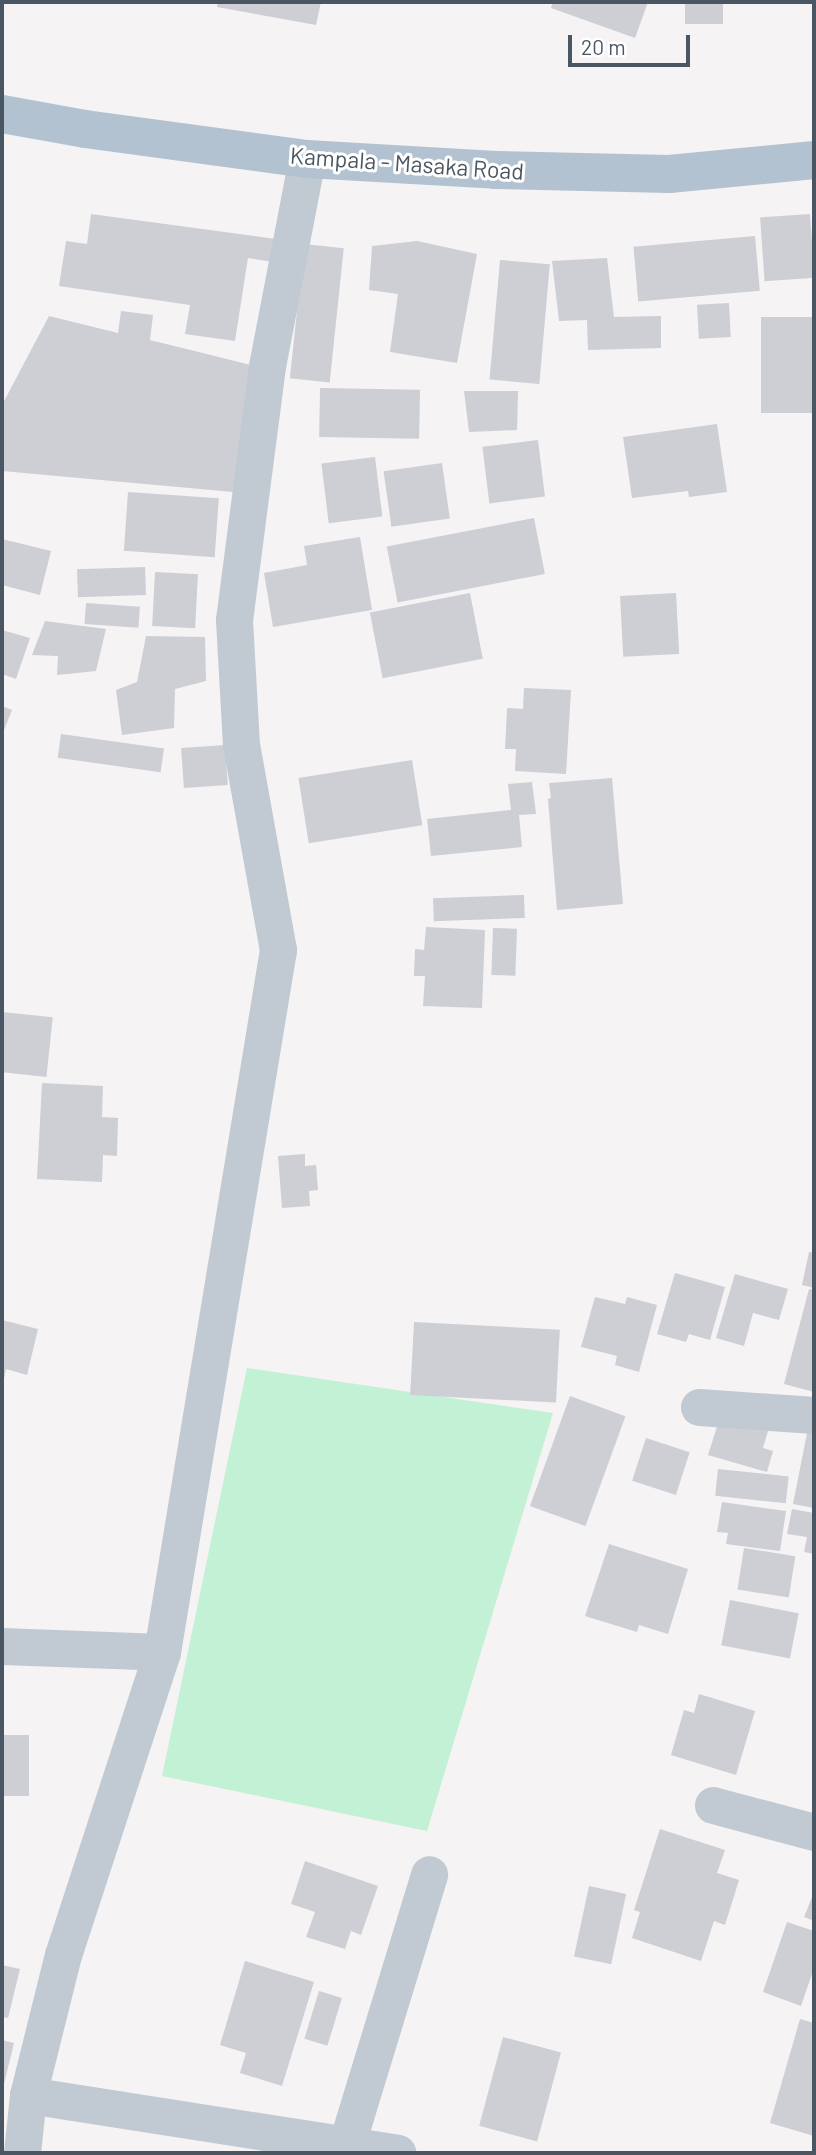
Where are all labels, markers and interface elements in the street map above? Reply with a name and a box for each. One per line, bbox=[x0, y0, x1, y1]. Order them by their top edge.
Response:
scale bar bbox=[571, 21, 694, 65]
text: 20 m bbox=[581, 34, 626, 59]
street label: Kampala - Masaka Road bbox=[289, 141, 525, 185]

